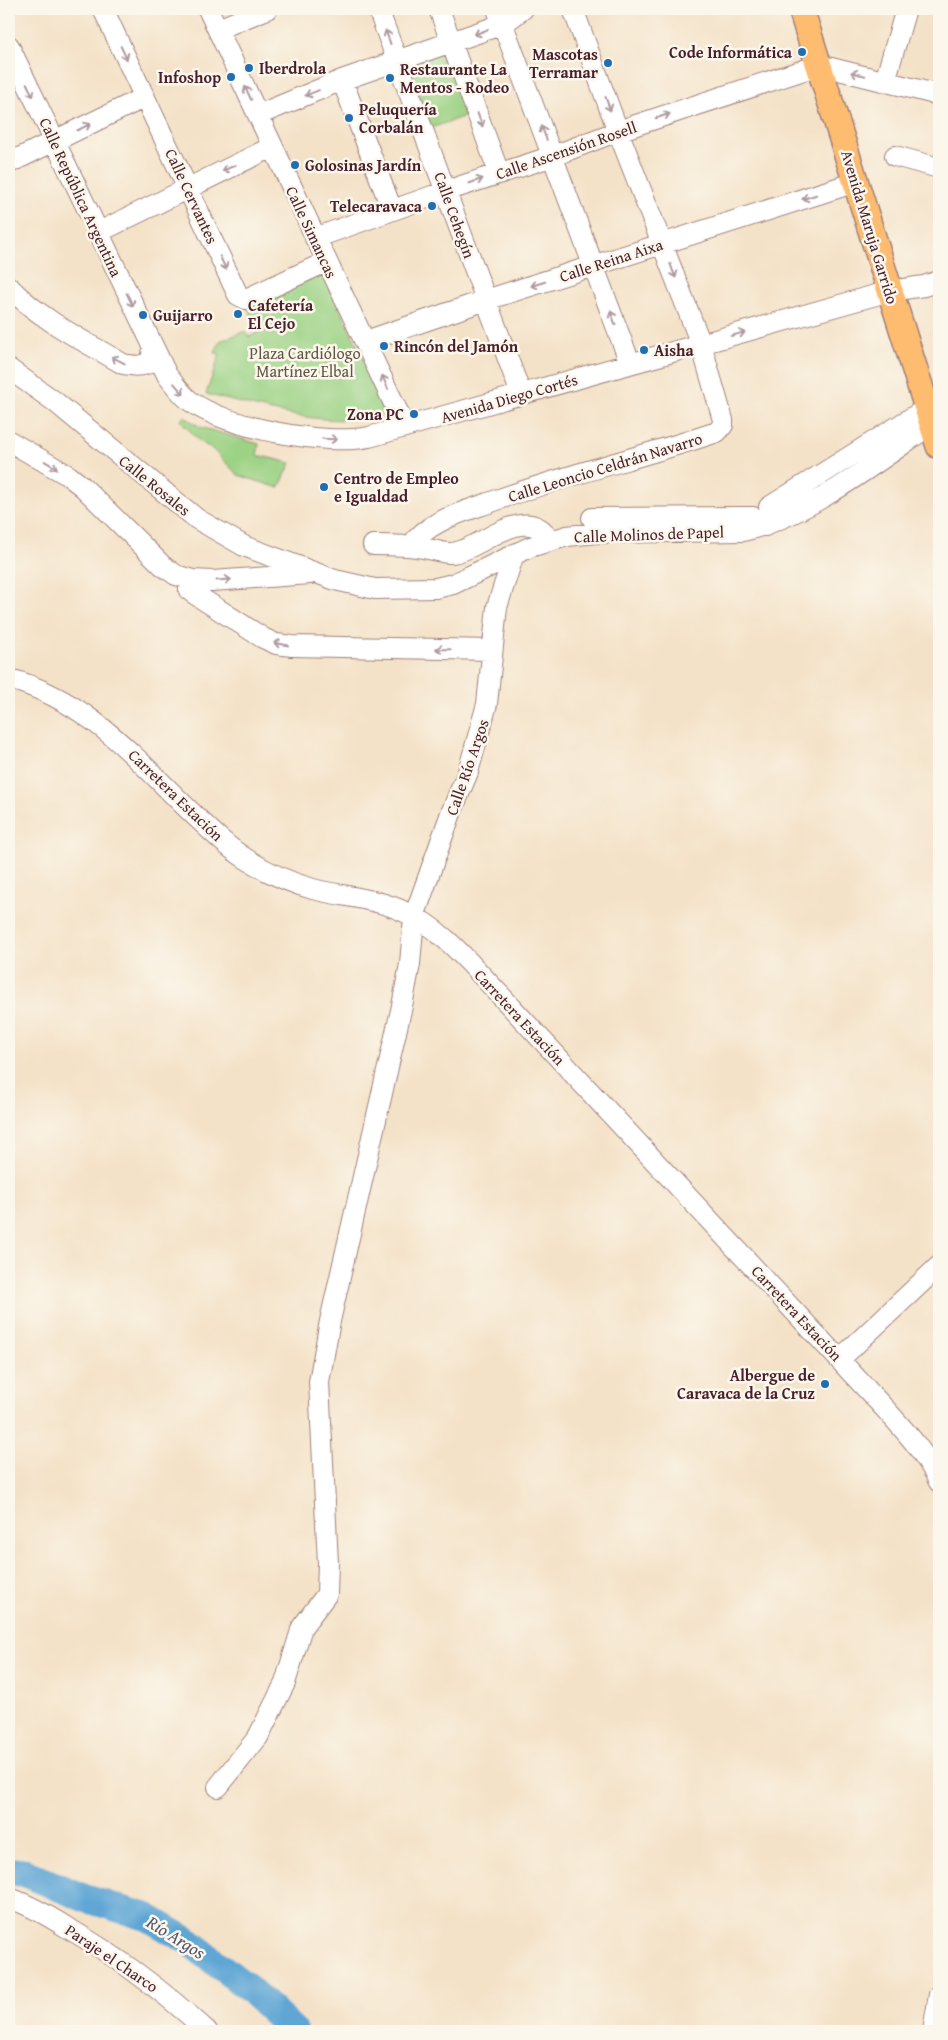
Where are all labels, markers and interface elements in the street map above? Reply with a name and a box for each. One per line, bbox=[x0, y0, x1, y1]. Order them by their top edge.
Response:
one-way arrow bbox=[474, 28, 489, 37]
one-way arrow bbox=[383, 30, 392, 45]
place label: Code Informática bbox=[669, 40, 793, 64]
place label: Mascotas Terramar bbox=[529, 42, 599, 84]
one-way arrow bbox=[120, 45, 129, 60]
marker: Code Informática bbox=[796, 46, 808, 58]
place label: Iberdrola bbox=[259, 56, 327, 80]
place label: Restaurante La Mentos - Rodeo bbox=[400, 57, 510, 99]
marker: Mascotas Terramar bbox=[602, 57, 614, 69]
marker: Iberdrola bbox=[243, 62, 255, 74]
place label: Infoshop bbox=[158, 65, 221, 89]
one-way arrow bbox=[851, 69, 867, 78]
marker: Infoshop bbox=[225, 71, 237, 83]
marker: Restaurante La Mentos - Rodeo bbox=[384, 72, 396, 84]
one-way arrow bbox=[26, 82, 35, 97]
one-way arrow bbox=[242, 86, 252, 101]
one-way arrow bbox=[304, 89, 319, 98]
one-way arrow bbox=[604, 96, 613, 111]
place label: Peluquería Corbalán bbox=[359, 97, 438, 139]
one-way arrow bbox=[655, 111, 671, 121]
marker: Peluquería Corbalán bbox=[343, 112, 355, 124]
one-way arrow bbox=[476, 112, 485, 128]
street label: Calle República Argentina bbox=[34, 113, 129, 281]
street label: Calle Ascensión Rosell bbox=[492, 114, 640, 185]
one-way arrow bbox=[76, 121, 91, 131]
one-way arrow bbox=[539, 125, 548, 141]
street label: Calle Cervantes bbox=[159, 144, 225, 248]
street label: Avenida Maruja Garrido bbox=[835, 147, 905, 307]
place label: Golosinas Jardín bbox=[305, 153, 422, 177]
marker: Golosinas Jardín bbox=[289, 159, 301, 171]
one-way arrow bbox=[221, 163, 236, 173]
street label: Calle Cehegín bbox=[428, 168, 482, 262]
one-way arrow bbox=[468, 176, 484, 185]
street label: Calle Simancas bbox=[280, 182, 344, 282]
one-way arrow bbox=[802, 192, 818, 202]
place label: Telecaravaca bbox=[330, 194, 423, 218]
marker: Telecaravaca bbox=[426, 200, 438, 212]
street label: Calle Reina Aixa bbox=[556, 232, 666, 288]
one-way arrow bbox=[218, 255, 228, 270]
one-way arrow bbox=[670, 264, 679, 279]
one-way arrow bbox=[531, 280, 547, 290]
one-way arrow bbox=[125, 292, 135, 307]
place label: Cafetería El Cejo bbox=[248, 293, 314, 335]
place label: Guijarro bbox=[153, 303, 213, 327]
marker: Cafetería El Cejo bbox=[232, 308, 244, 320]
marker: Guijarro bbox=[137, 309, 149, 321]
one-way arrow bbox=[608, 310, 617, 326]
one-way arrow bbox=[730, 328, 746, 338]
place label: Rincón del Jamón bbox=[394, 334, 519, 358]
place label: Aisha bbox=[654, 338, 695, 362]
marker: Rincón del Jamón bbox=[378, 340, 390, 352]
park label: Plaza Cardiólogo Martínez Elbal bbox=[249, 341, 361, 383]
marker: Aisha bbox=[638, 344, 650, 356]
one-way arrow bbox=[111, 355, 126, 365]
street label: Avenida Diego Cortés bbox=[438, 367, 580, 429]
one-way arrow bbox=[379, 375, 389, 390]
one-way arrow bbox=[173, 383, 184, 396]
place label: Zona PC bbox=[347, 402, 404, 426]
marker: Zona PC bbox=[408, 408, 420, 420]
street label: Calle Leoncio Celdrán Navarro bbox=[505, 426, 705, 508]
one-way arrow bbox=[321, 434, 337, 443]
street label: Calle Rosales bbox=[114, 449, 196, 521]
one-way arrow bbox=[44, 461, 58, 471]
place label: Centro de Empleo e Igualdad bbox=[334, 466, 459, 508]
marker: Centro de Empleo e Igualdad bbox=[318, 481, 330, 493]
street label: Calle Molinos de Papel bbox=[574, 519, 725, 549]
one-way arrow bbox=[216, 575, 232, 585]
one-way arrow bbox=[273, 639, 289, 648]
one-way arrow bbox=[435, 644, 452, 654]
street label: Calle Río Argos bbox=[439, 716, 495, 818]
street label: Carretera Estación bbox=[123, 743, 229, 847]
street label: Carretera Estación bbox=[469, 964, 571, 1070]
street label: Carretera Estación bbox=[746, 1260, 848, 1366]
place label: Albergue de Caravaca de la Cruz bbox=[677, 1363, 815, 1405]
marker: Albergue de Caravaca de la Cruz bbox=[819, 1378, 831, 1390]
water label: Río Argos bbox=[141, 1908, 211, 1966]
street label: Paraje el Charco bbox=[61, 1918, 163, 1998]

